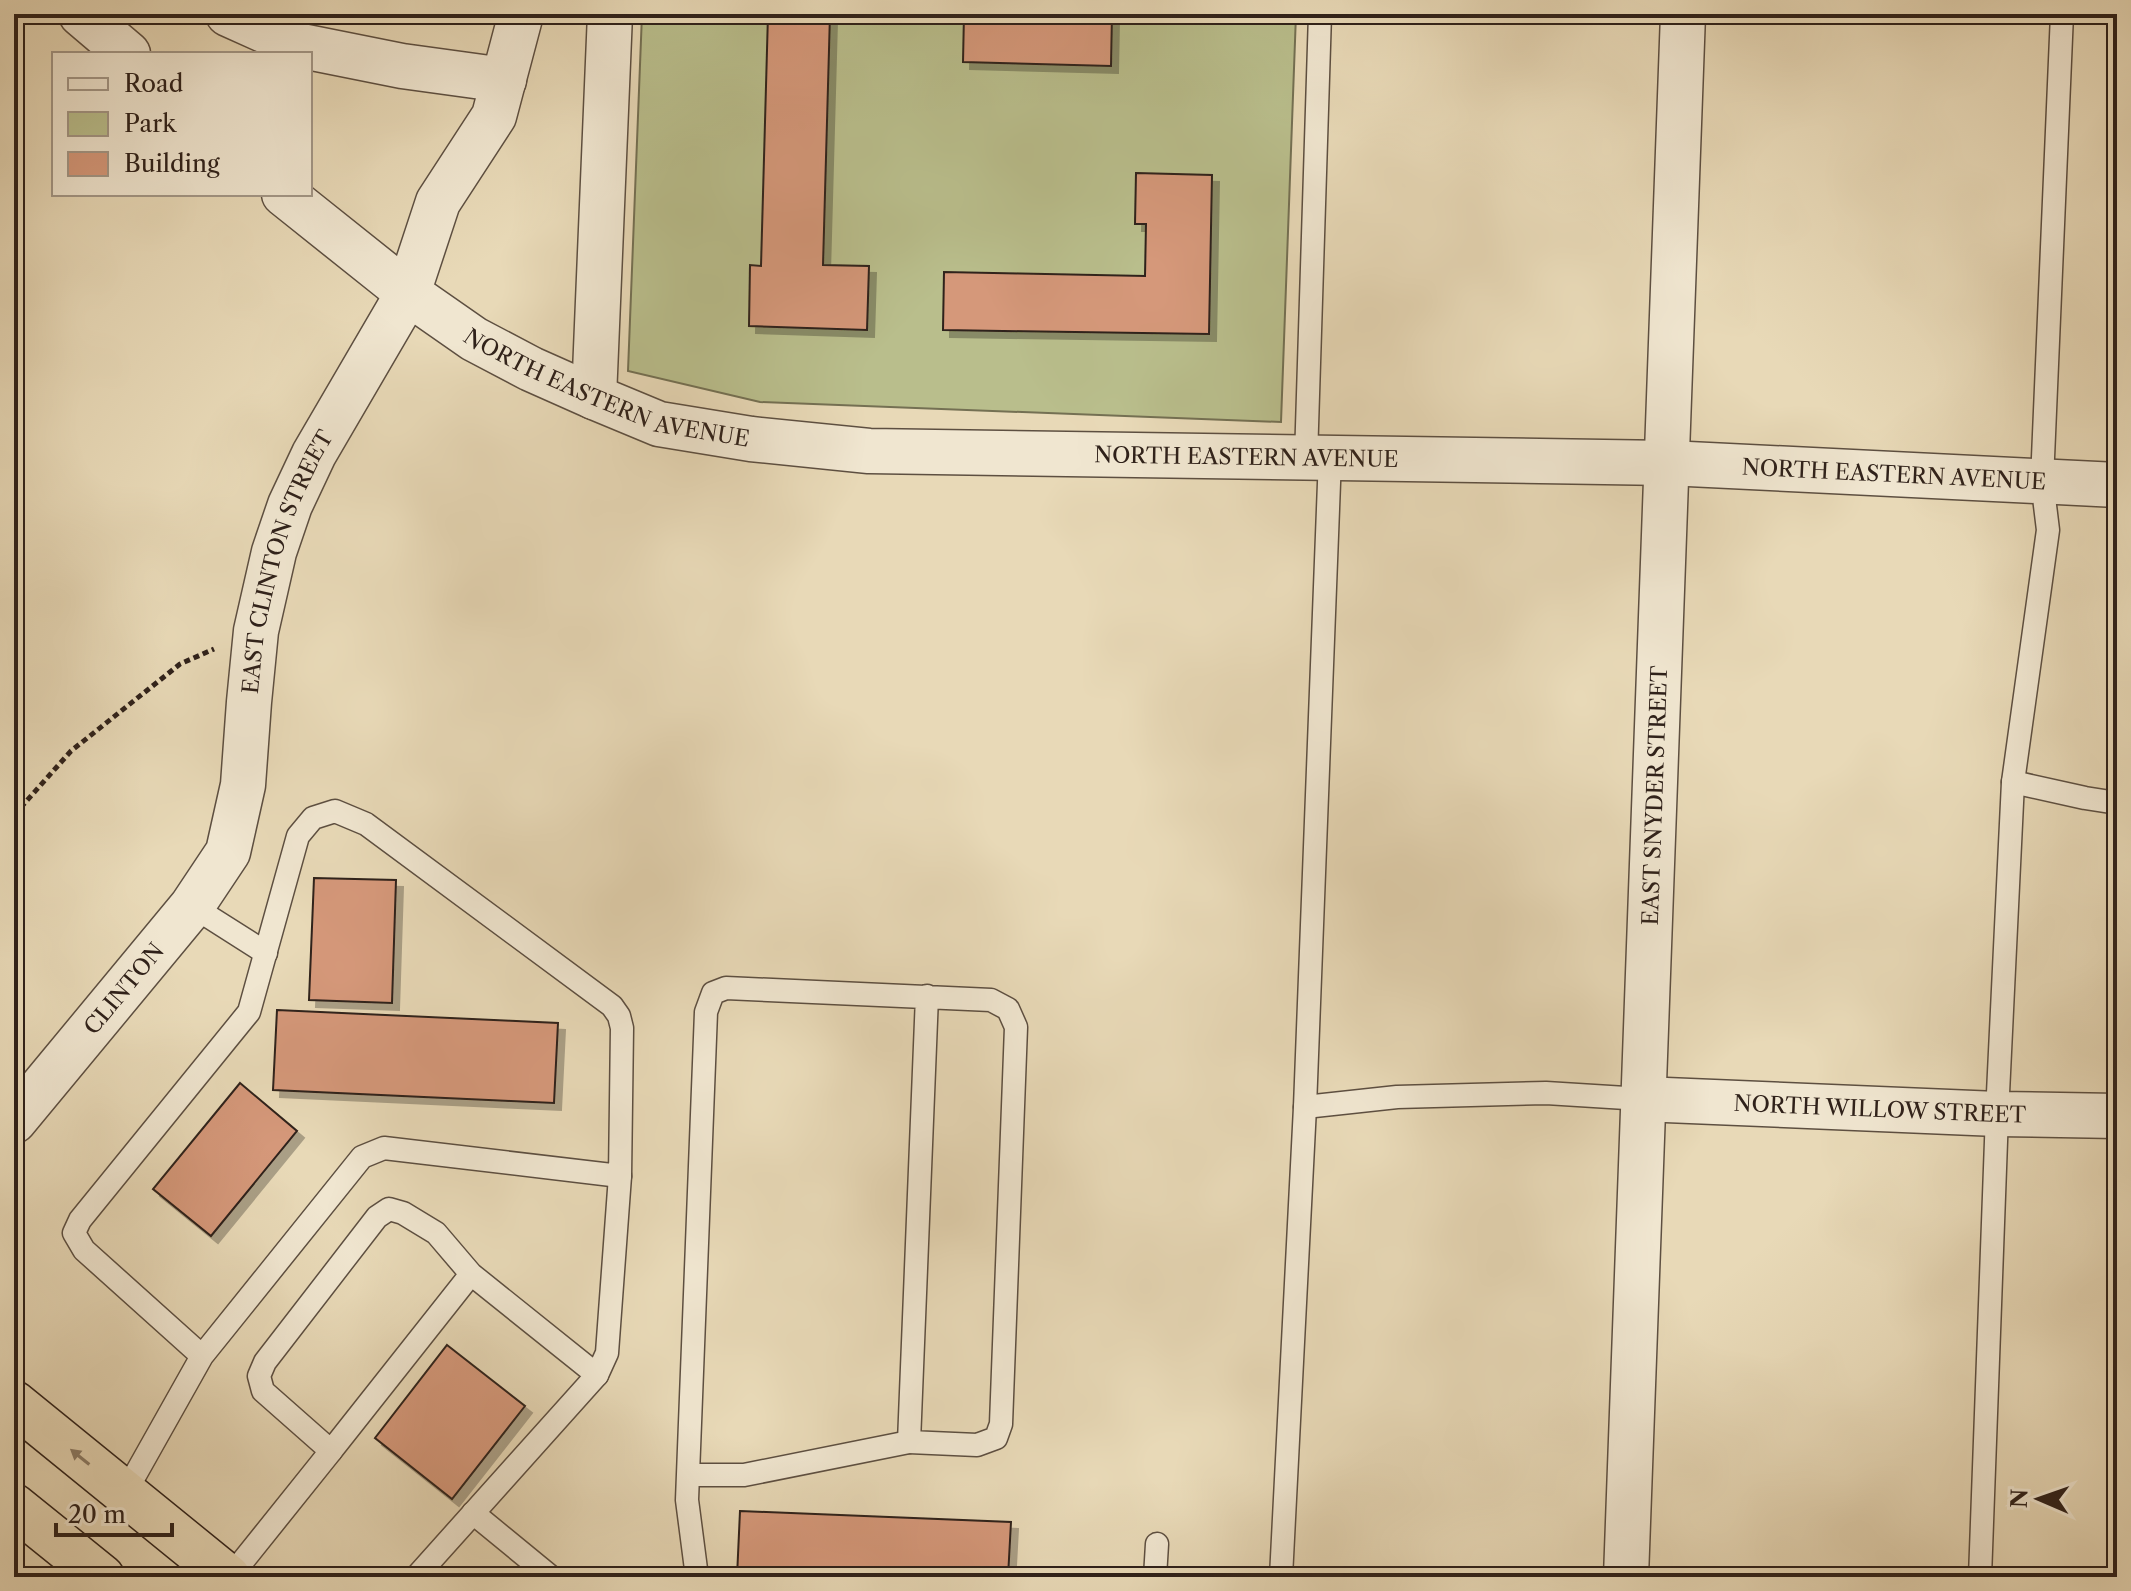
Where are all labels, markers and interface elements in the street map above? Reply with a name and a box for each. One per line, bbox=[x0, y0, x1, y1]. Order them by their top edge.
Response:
legend bbox=[52, 52, 312, 196]
text: Road bbox=[124, 69, 184, 98]
text: Park bbox=[124, 109, 177, 138]
text: Building bbox=[124, 149, 220, 178]
street label: NORTH EASTERN AVENUE bbox=[458, 323, 751, 453]
street label: EAST CLINTON STREET bbox=[237, 425, 339, 695]
street label: NORTH EASTERN AVENUE bbox=[1094, 441, 1399, 473]
street label: NORTH EASTERN AVENUE bbox=[1741, 454, 2047, 496]
street label: EAST SNYDER STREET bbox=[1637, 665, 1673, 926]
street label: CLINTON bbox=[78, 938, 170, 1040]
street label: NORTH WILLOW STREET bbox=[1733, 1090, 2027, 1128]
one-way arrow bbox=[71, 1449, 91, 1466]
north arrow bbox=[1999, 1459, 2079, 1539]
scale bar bbox=[56, 1487, 172, 1537]
text: N bbox=[2006, 1488, 2033, 1508]
text: 20 m bbox=[68, 1500, 126, 1529]

